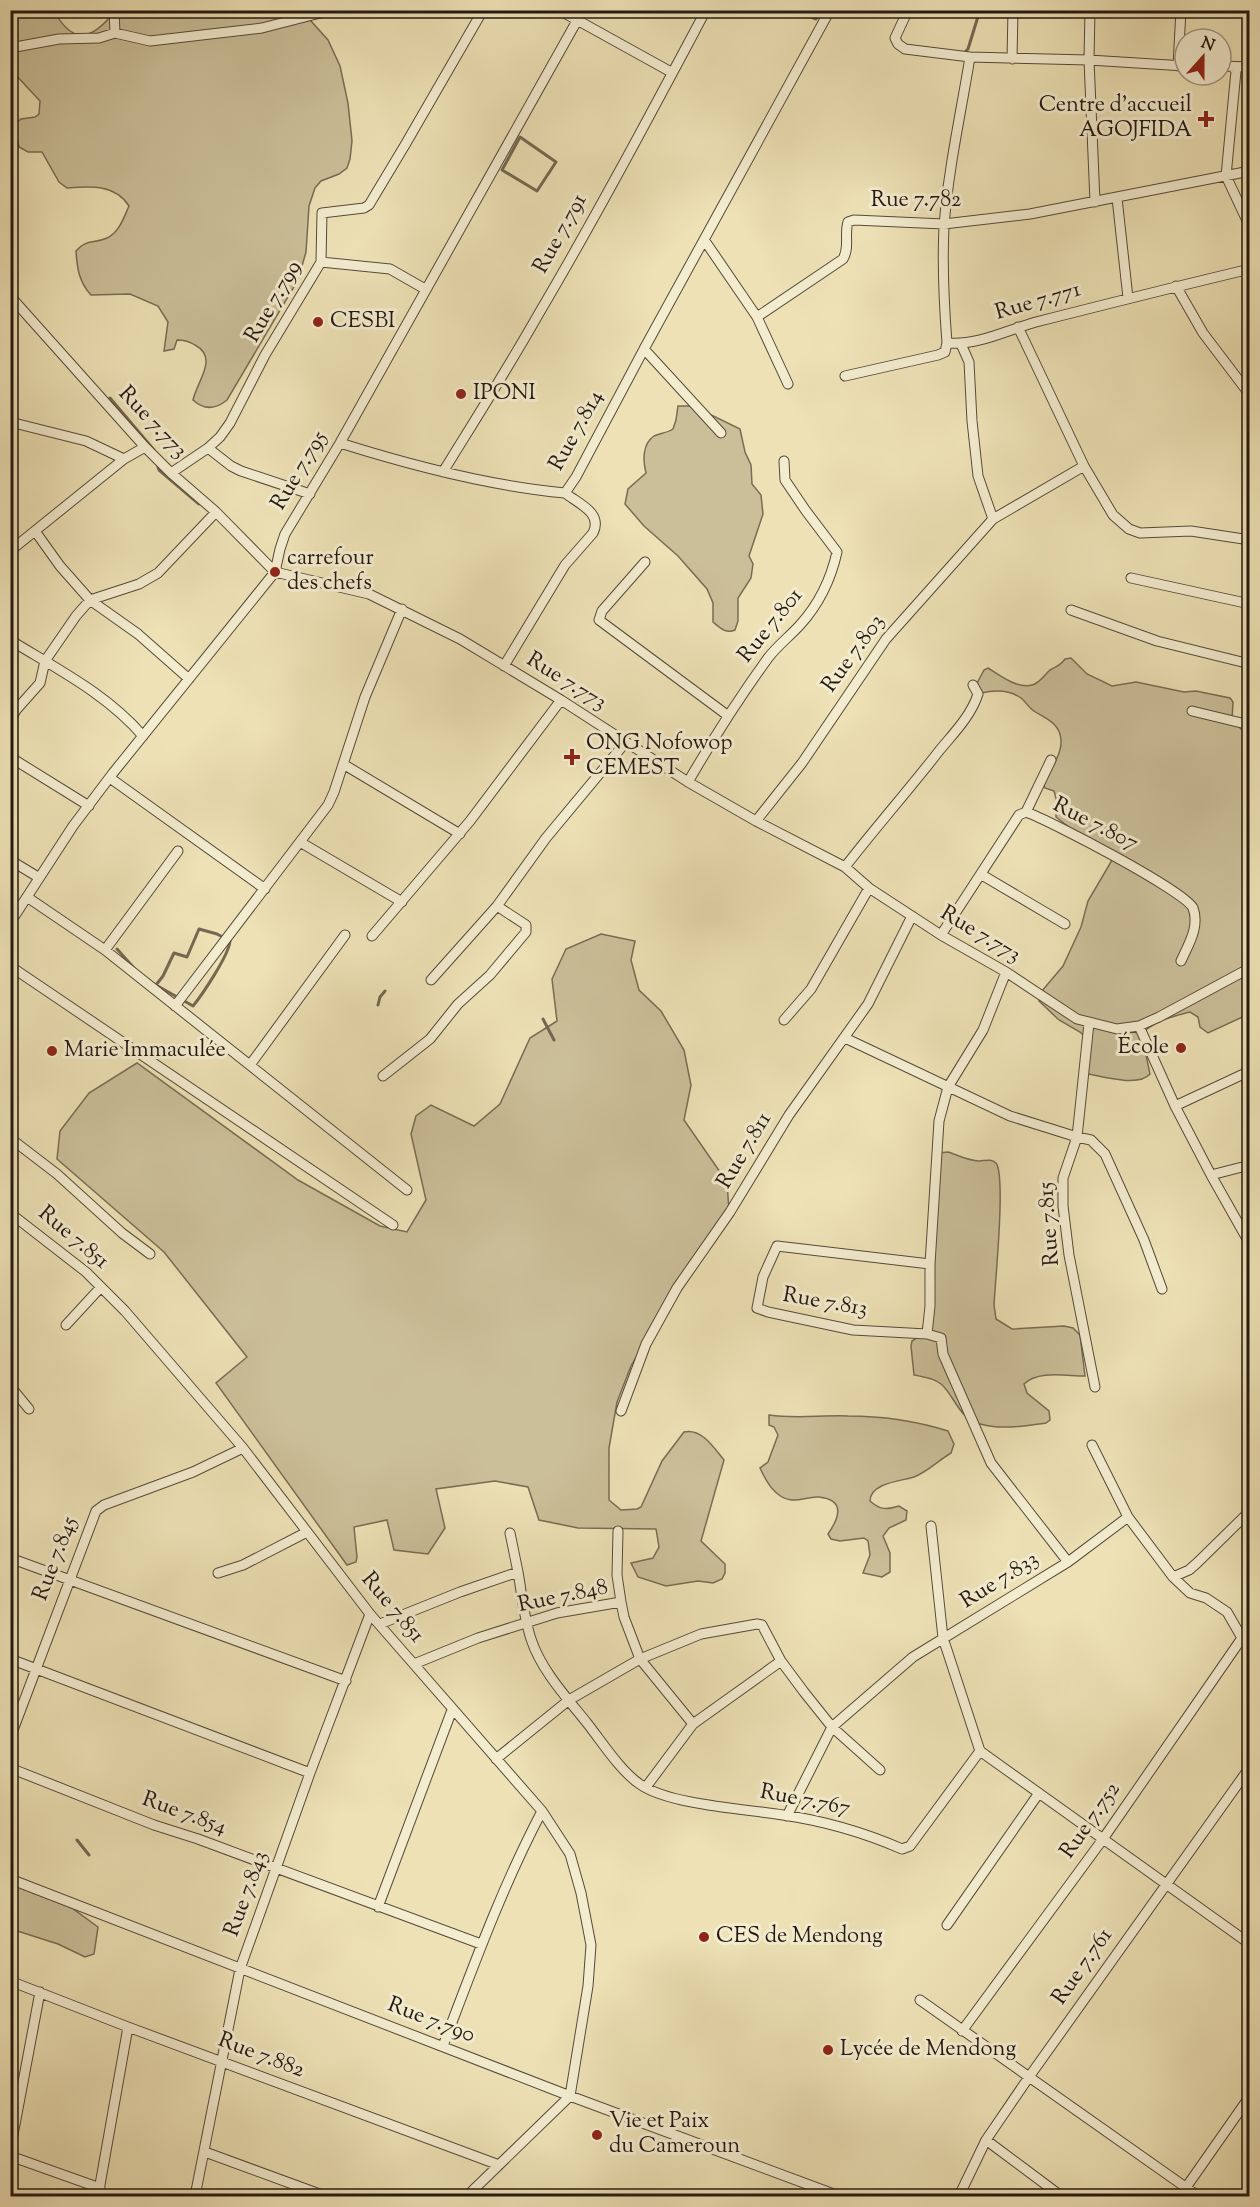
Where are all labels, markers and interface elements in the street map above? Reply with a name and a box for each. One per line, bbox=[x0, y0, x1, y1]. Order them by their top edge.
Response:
north arrow bbox=[1173, 27, 1233, 87]
text: N bbox=[1197, 32, 1218, 58]
place label: Centre d'accueil AGOJFIDA bbox=[1039, 90, 1192, 147]
marker: Centre d'accueil AGOJFIDA bbox=[1197, 110, 1215, 128]
street label: Rue 7.782 bbox=[871, 185, 961, 217]
street label: Rue 7.791 bbox=[526, 188, 596, 280]
street label: Rue 7.799 bbox=[238, 255, 310, 349]
street label: Rue 7.771 bbox=[991, 274, 1085, 329]
place label: CESBI bbox=[330, 306, 395, 338]
marker: CESBI bbox=[311, 315, 325, 329]
place label: IPONI bbox=[473, 378, 536, 410]
street label: Rue 7.773 bbox=[110, 379, 194, 467]
street label: Rue 7.814 bbox=[542, 385, 612, 477]
marker: IPONI bbox=[454, 387, 468, 401]
street label: Rue 7.795 bbox=[264, 425, 336, 517]
place label: carrefour des chefs bbox=[287, 543, 374, 600]
marker: carrefour des chefs bbox=[268, 565, 282, 579]
street label: Rue 7.801 bbox=[731, 581, 812, 670]
street label: Rue 7.803 bbox=[815, 608, 893, 700]
street label: Rue 7.773 bbox=[520, 645, 612, 719]
place label: ONG Nofowop CEMEST bbox=[586, 728, 732, 785]
marker: ONG Nofowop CEMEST bbox=[563, 748, 581, 766]
street label: Rue 7.807 bbox=[1047, 790, 1143, 860]
street label: Rue 7.773 bbox=[934, 898, 1026, 972]
place label: École bbox=[1118, 1031, 1169, 1064]
place label: Marie Immaculée bbox=[64, 1035, 226, 1067]
marker: École bbox=[1174, 1041, 1188, 1055]
marker: Marie Immaculée bbox=[45, 1044, 59, 1058]
street label: Rue 7.811 bbox=[710, 1106, 781, 1195]
street label: Rue 7.815 bbox=[1031, 1180, 1069, 1267]
street label: Rue 7.851 bbox=[30, 1199, 116, 1278]
street label: Rue 7.813 bbox=[780, 1280, 870, 1326]
street label: Rue 7.845 bbox=[25, 1512, 87, 1606]
street label: Rue 7.833 bbox=[955, 1544, 1045, 1618]
street label: Rue 7.851 bbox=[353, 1565, 432, 1651]
street label: Rue 7.848 bbox=[515, 1572, 611, 1622]
street label: Rue 7.752 bbox=[1053, 1776, 1129, 1866]
street label: Rue 7.767 bbox=[757, 1777, 853, 1825]
street label: Rue 7.854 bbox=[137, 1784, 231, 1844]
street label: Rue 7.843 bbox=[217, 1847, 277, 1941]
place label: CES de Mendong bbox=[716, 1921, 883, 1953]
street label: Rue 7.761 bbox=[1045, 1922, 1122, 2012]
marker: CES de Mendong bbox=[697, 1930, 711, 1944]
street label: Rue 7.790 bbox=[383, 1990, 479, 2052]
street label: Rue 7.882 bbox=[213, 2025, 309, 2087]
place label: Lycée de Mendong bbox=[840, 2034, 1016, 2066]
marker: Lycée de Mendong bbox=[821, 2043, 835, 2057]
place label: Vie et Paix du Cameroun bbox=[609, 2106, 740, 2163]
marker: Vie et Paix du Cameroun bbox=[590, 2128, 604, 2142]

